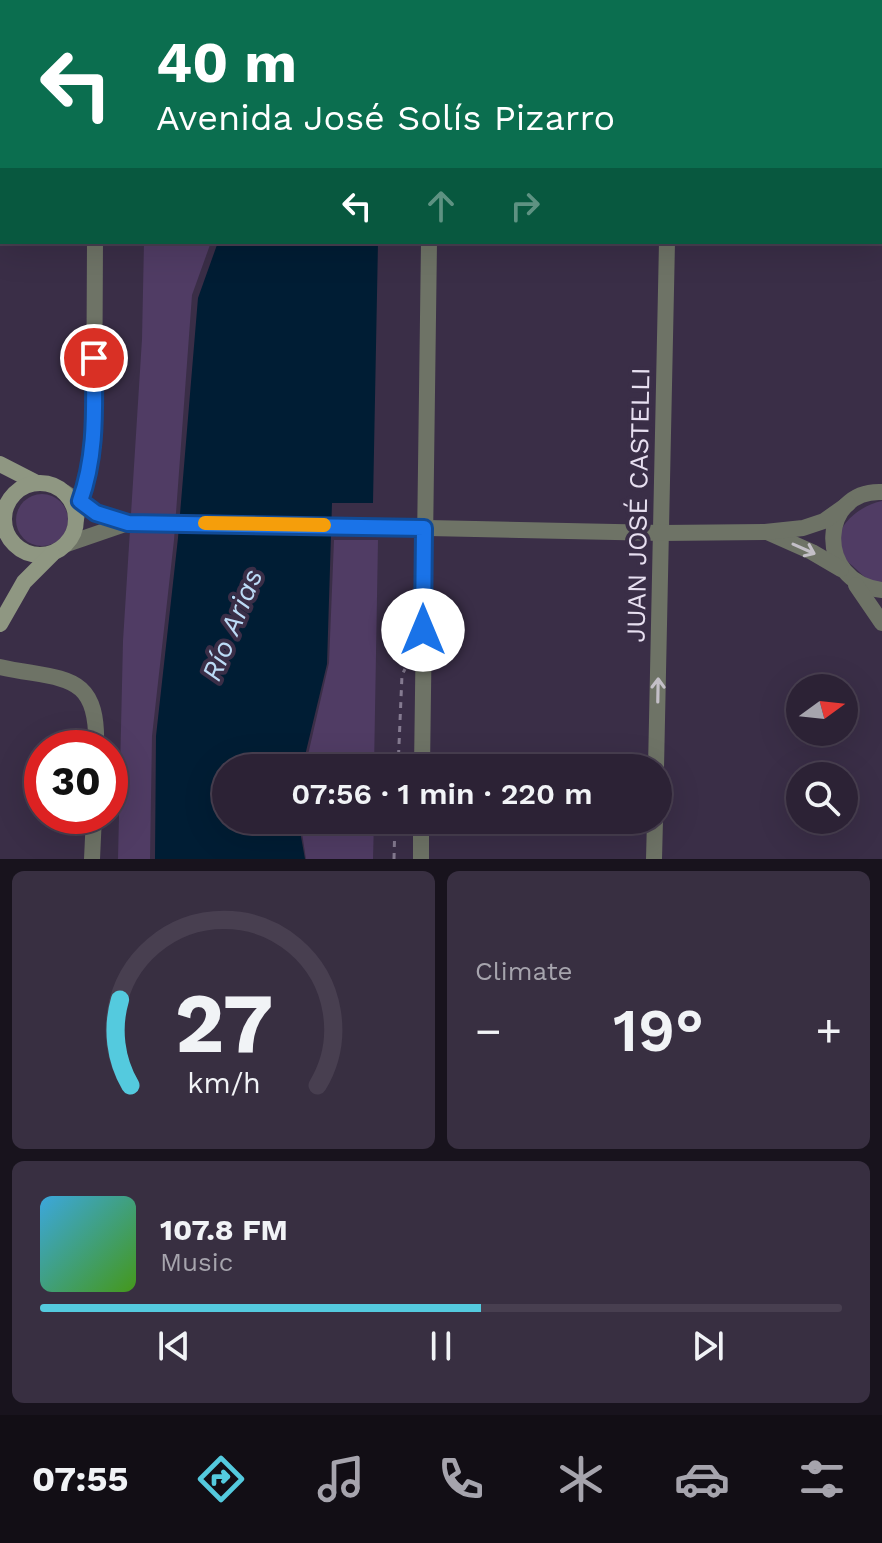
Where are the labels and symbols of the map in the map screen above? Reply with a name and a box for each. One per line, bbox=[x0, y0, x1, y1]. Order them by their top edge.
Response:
pin bbox=[60, 324, 128, 392]
street label: JUAN JOSÉ CASTELLI bbox=[621, 367, 655, 643]
one-way arrow bbox=[792, 542, 816, 557]
water label: Río Arias bbox=[195, 564, 269, 686]
position arrow bbox=[381, 588, 465, 672]
north arrow bbox=[786, 674, 858, 746]
one-way arrow bbox=[650, 677, 666, 704]
speed limit sign: 30 bbox=[24, 730, 128, 834]

